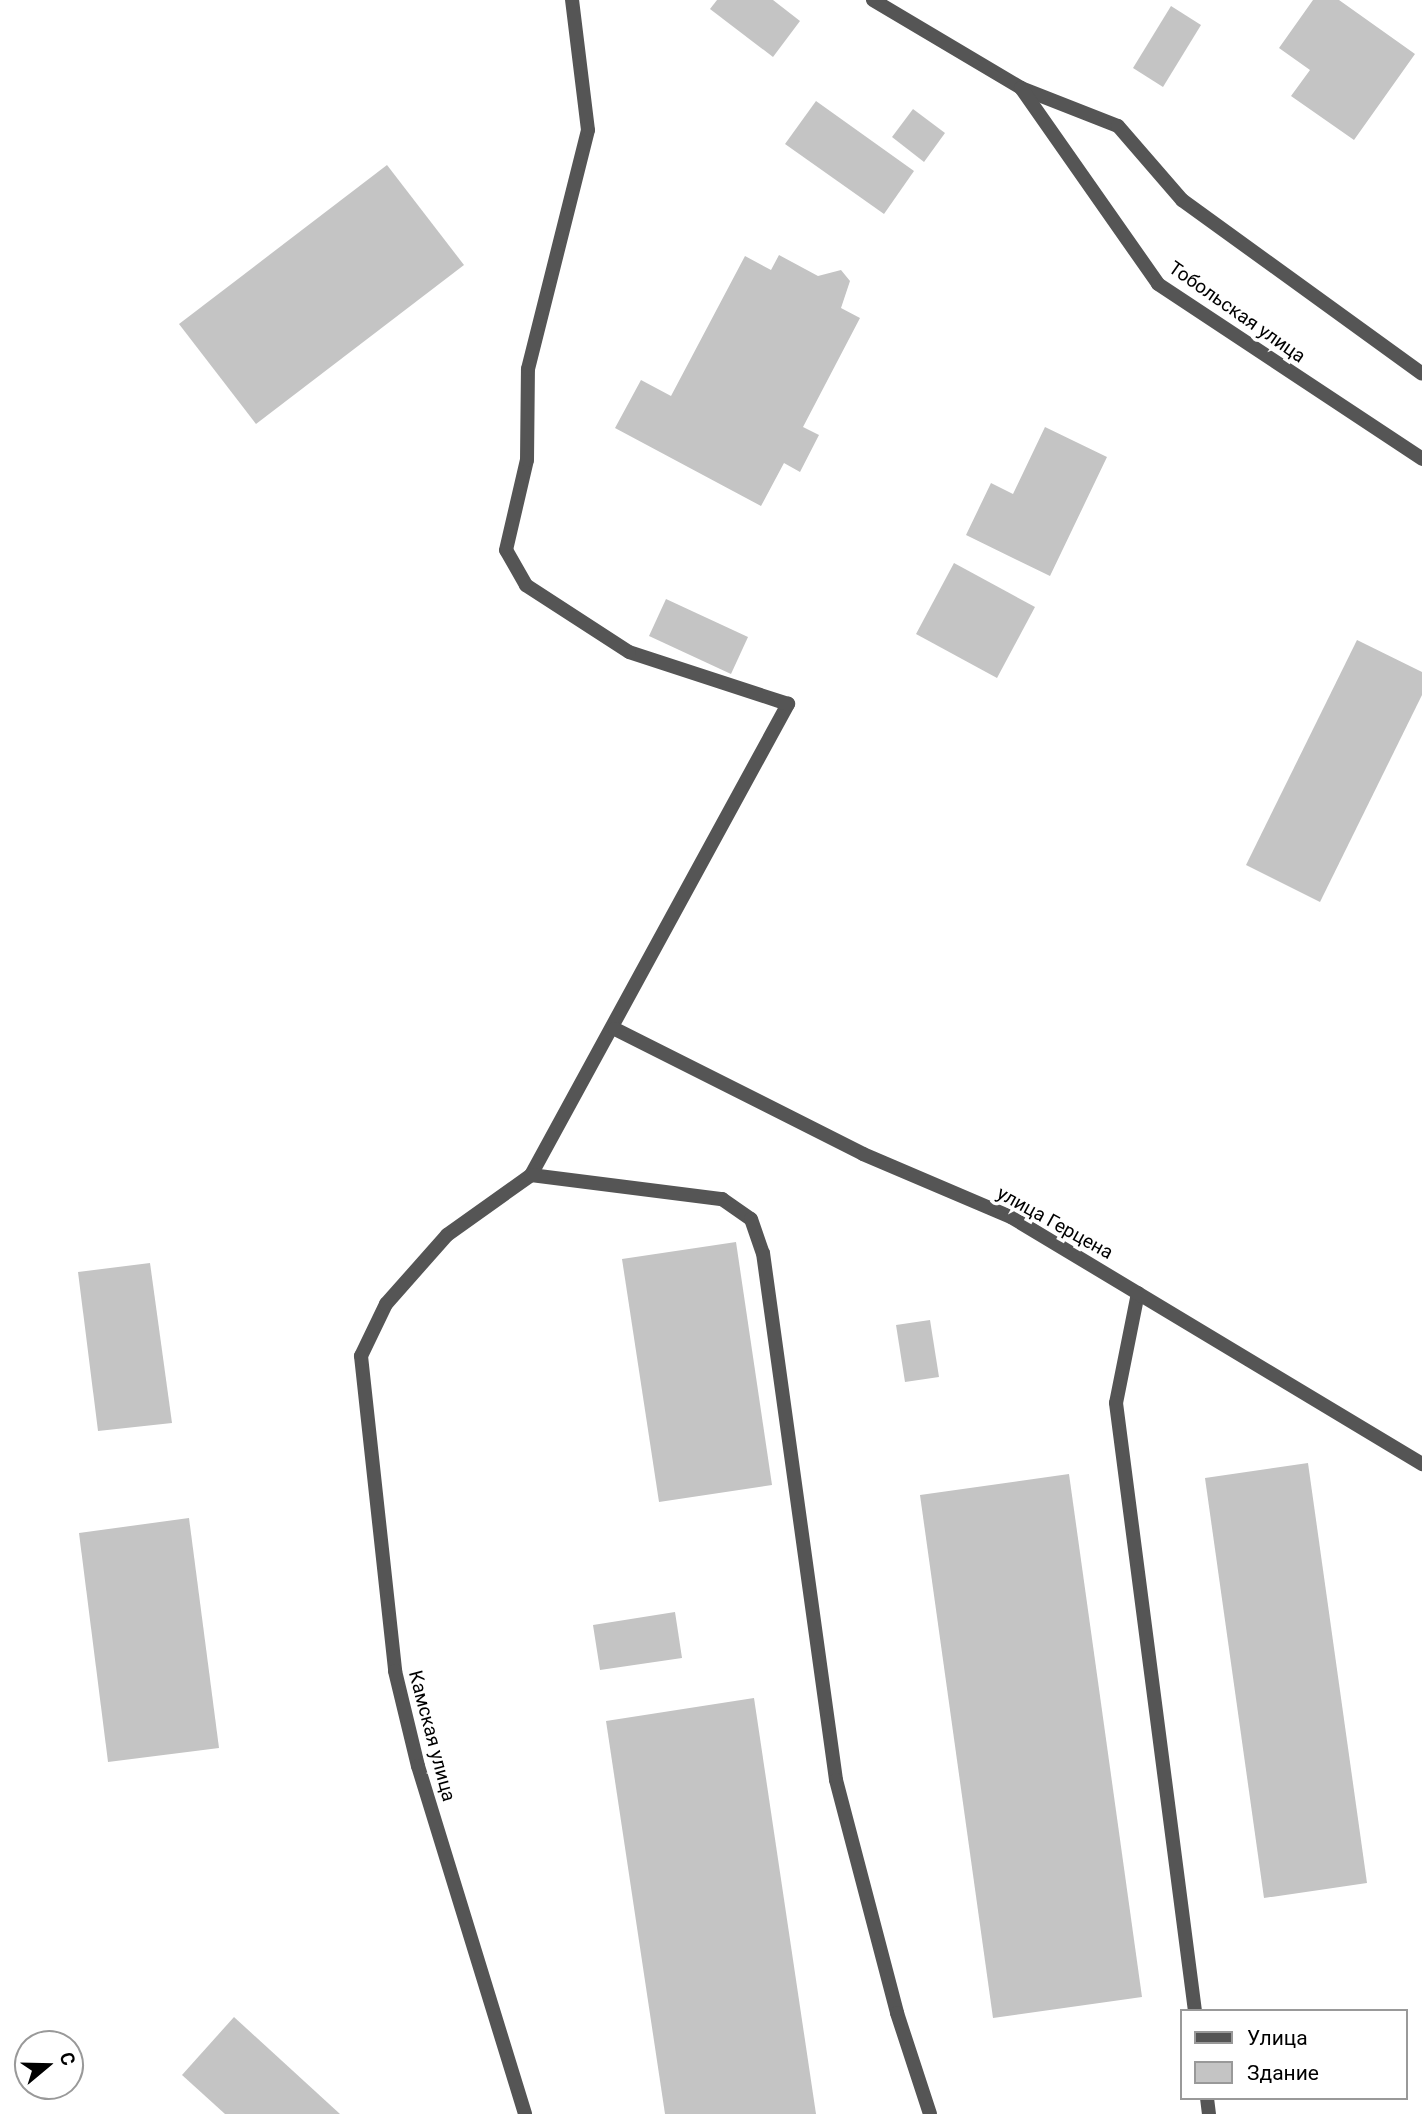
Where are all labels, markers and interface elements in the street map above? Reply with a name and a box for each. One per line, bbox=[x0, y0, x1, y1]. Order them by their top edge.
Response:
street label: Тобольская улица bbox=[1164, 256, 1310, 368]
street label: улица Герцена bbox=[993, 1182, 1117, 1264]
street label: Камская улица bbox=[404, 1668, 460, 1804]
legend bbox=[1180, 2009, 1408, 2100]
text: Улица bbox=[1247, 2026, 1308, 2050]
north arrow bbox=[14, 2030, 84, 2100]
text: С bbox=[55, 2049, 80, 2068]
text: Здание bbox=[1247, 2061, 1319, 2085]

